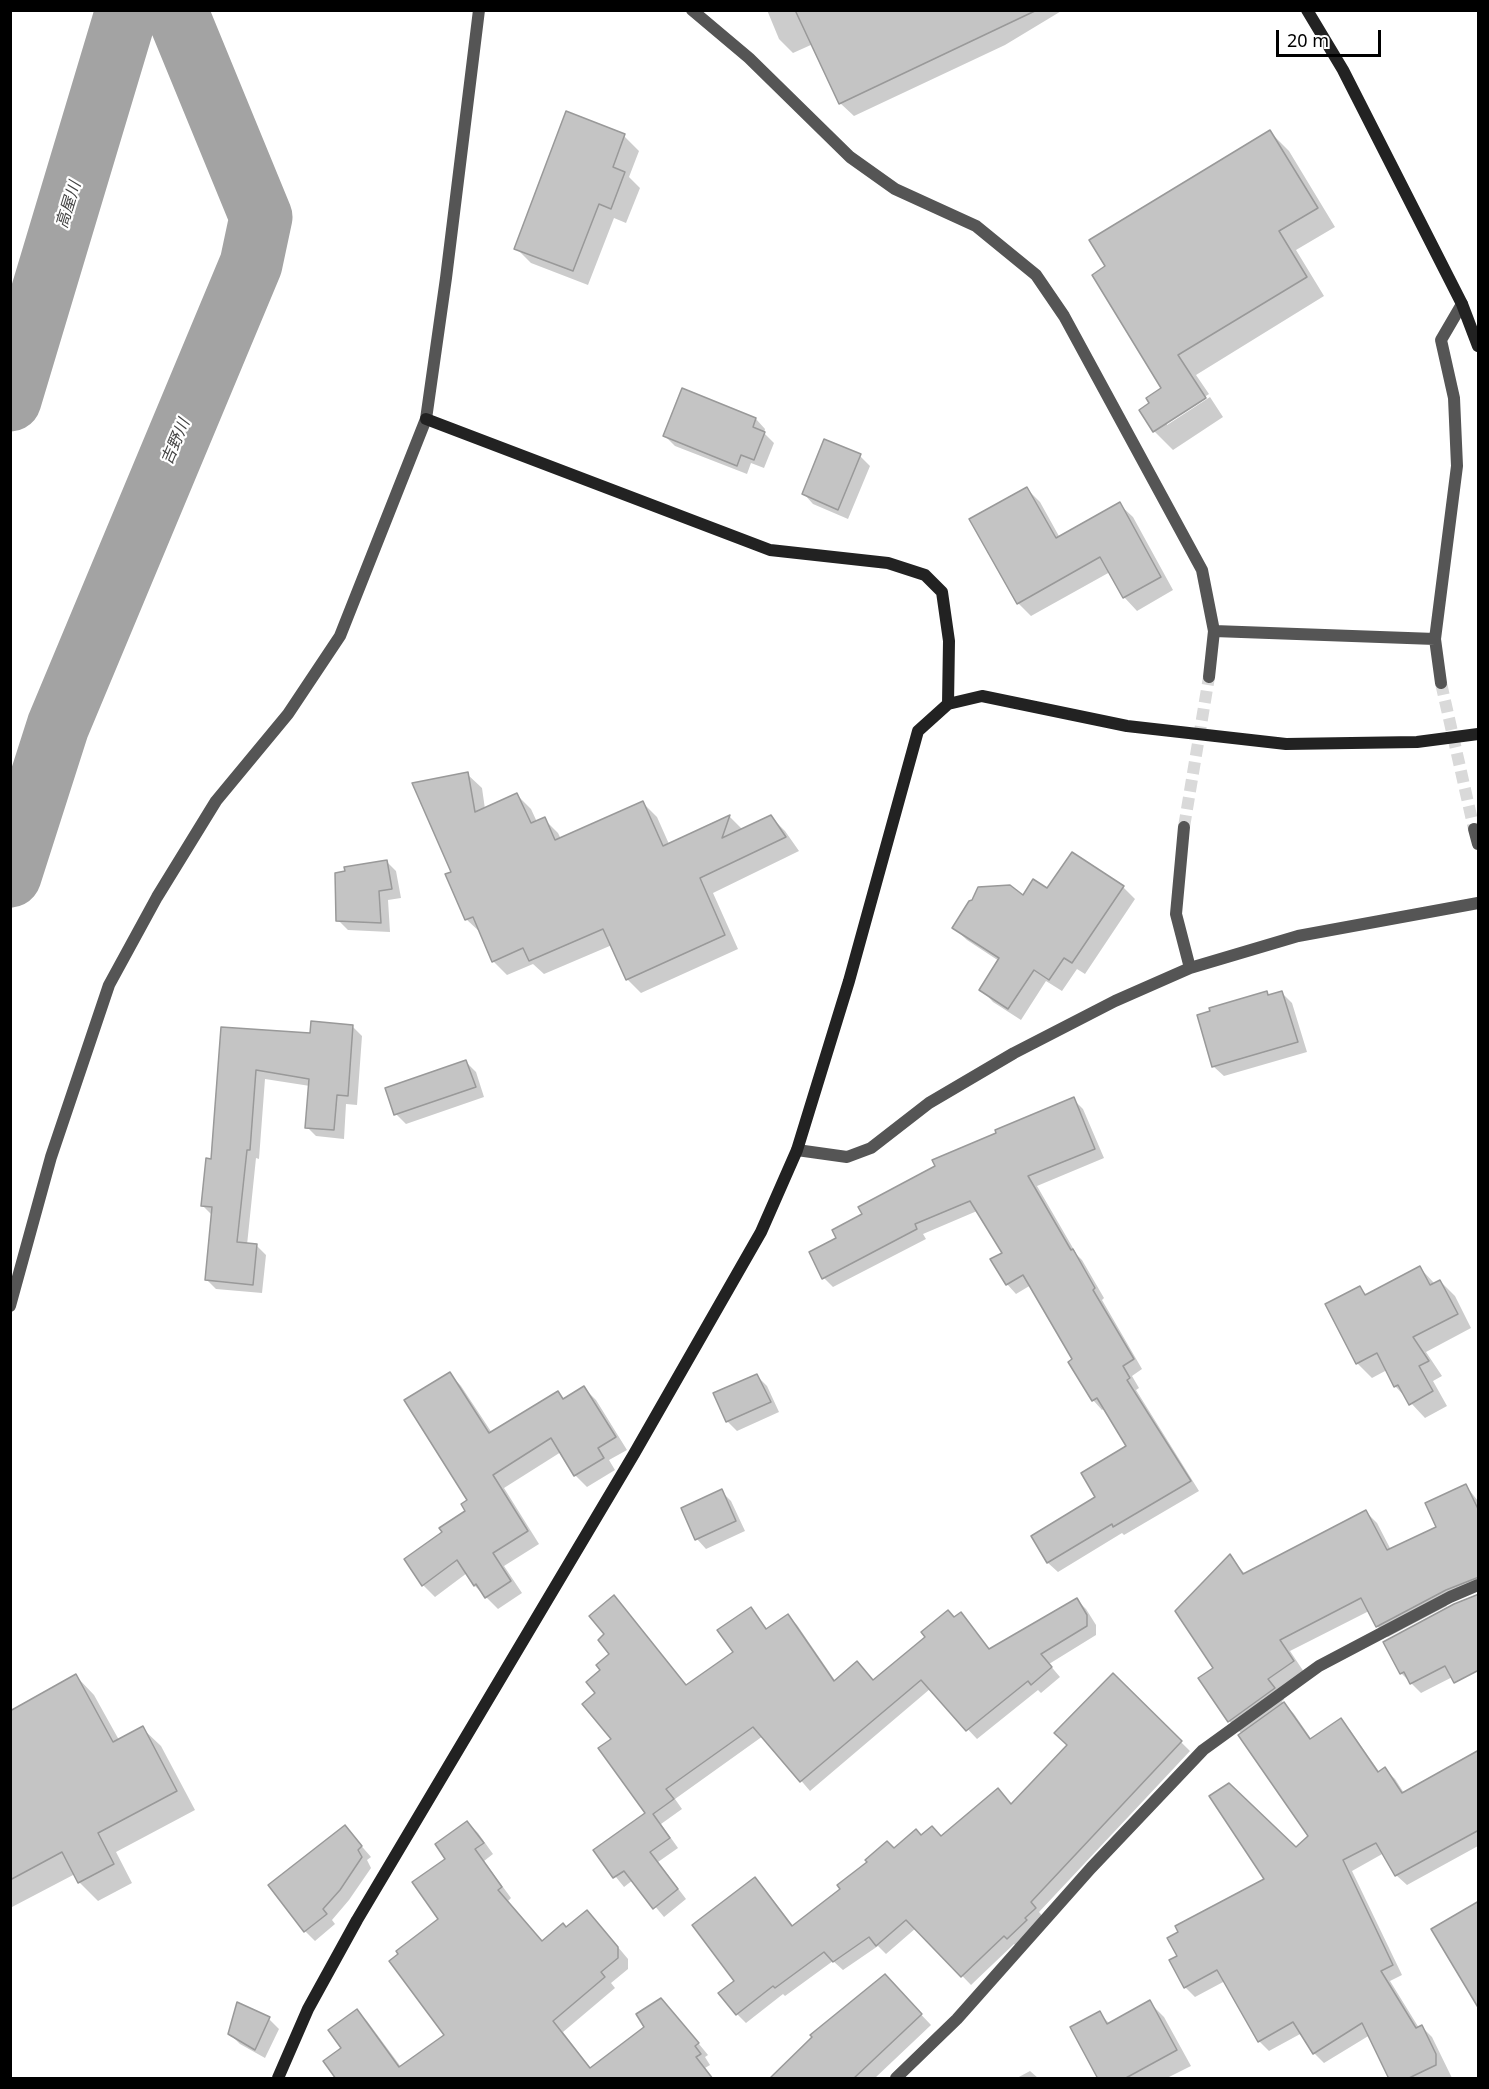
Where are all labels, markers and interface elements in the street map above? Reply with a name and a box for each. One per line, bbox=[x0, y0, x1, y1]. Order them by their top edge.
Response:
scale bar bbox=[1279, 18, 1384, 56]
text: 20 m bbox=[1287, 28, 1329, 52]
water label: 高屋川 bbox=[53, 179, 85, 231]
water label: 吉野川 bbox=[158, 416, 194, 468]

